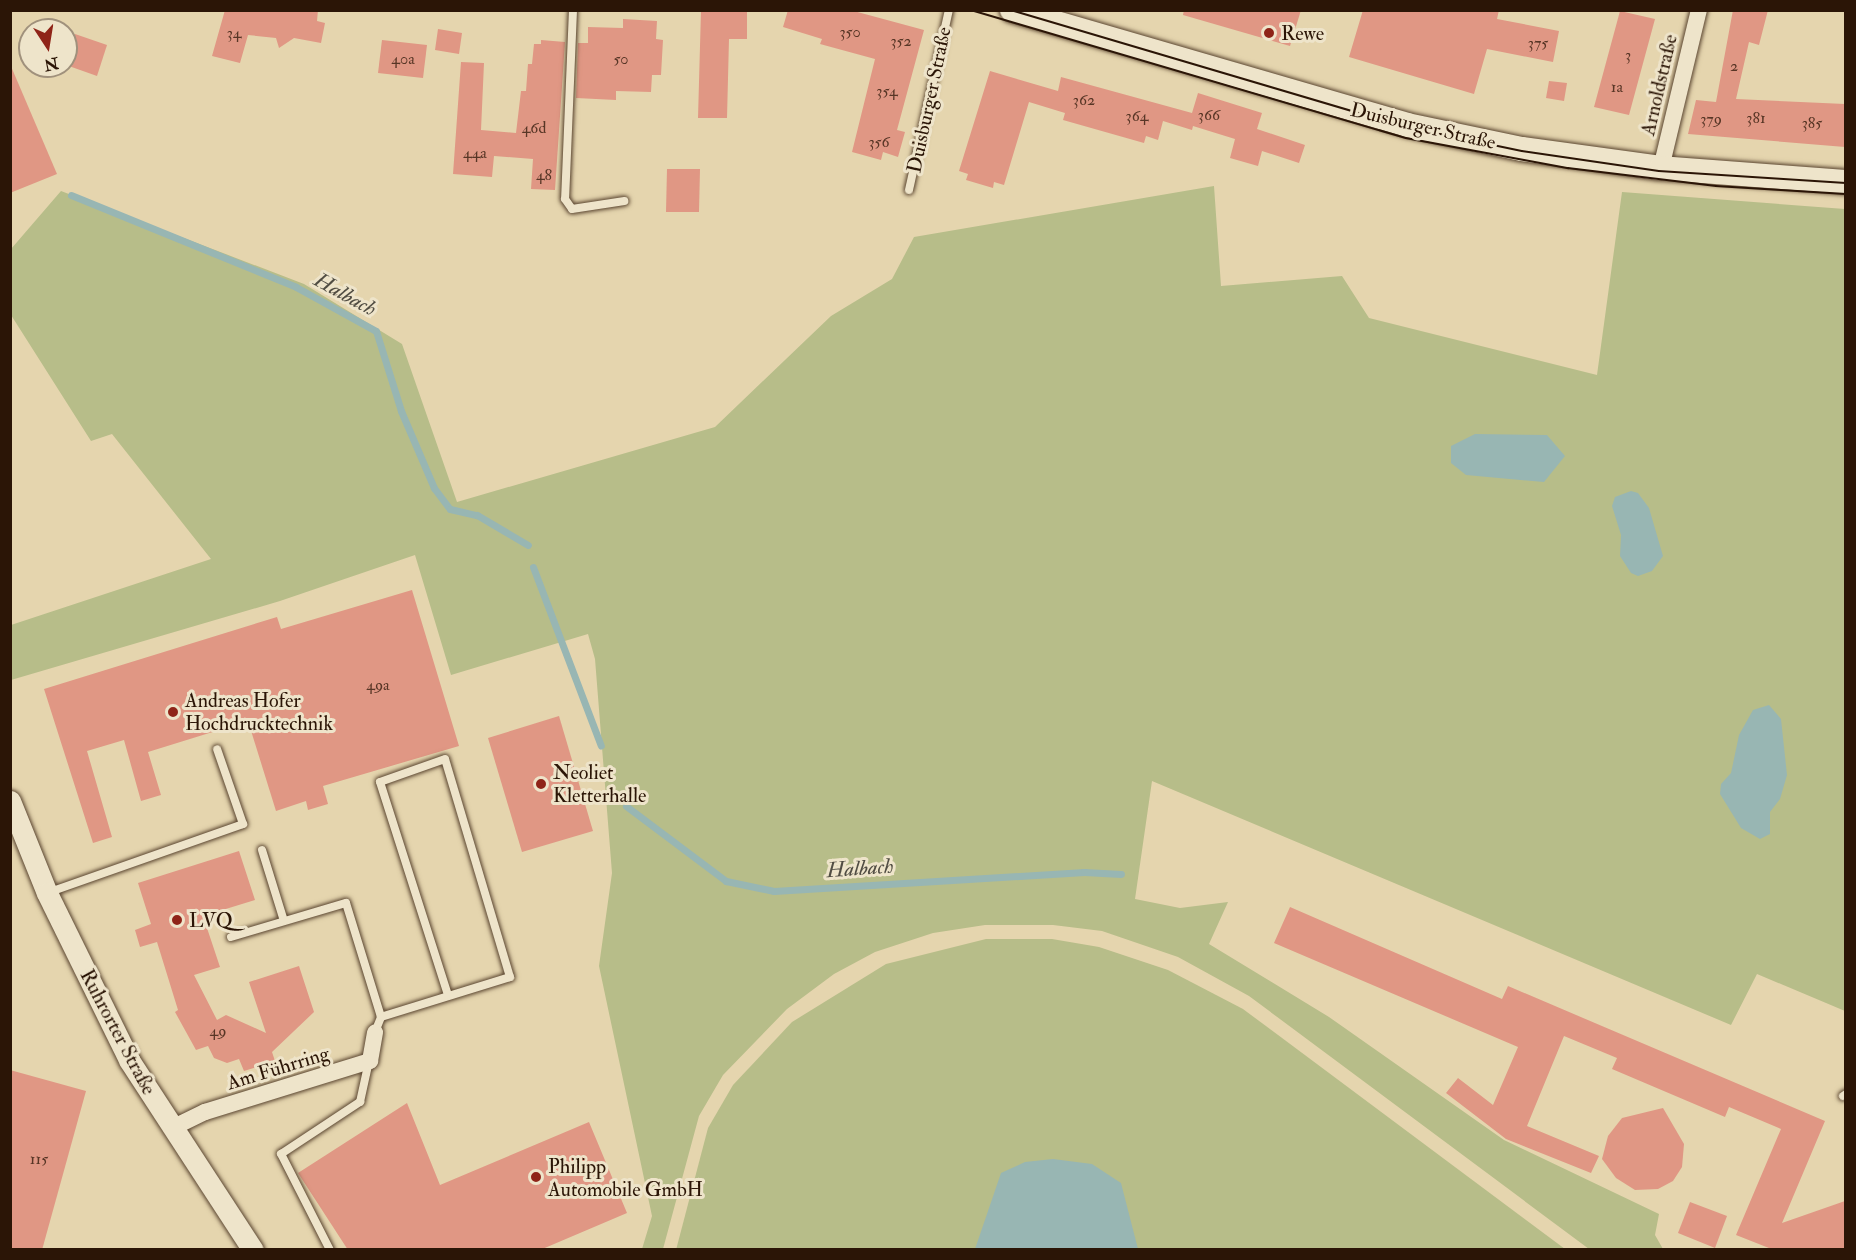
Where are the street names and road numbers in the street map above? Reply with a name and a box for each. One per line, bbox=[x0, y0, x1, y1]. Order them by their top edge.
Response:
street label: Duisburger Straße bbox=[902, 25, 956, 175]
street label: Arnoldstraße bbox=[1636, 32, 1682, 138]
street label: Duisburger Straße bbox=[1348, 98, 1498, 154]
street label: Ruhrorter Straße bbox=[75, 965, 161, 1099]
street label: Am Führring bbox=[224, 1041, 332, 1095]

